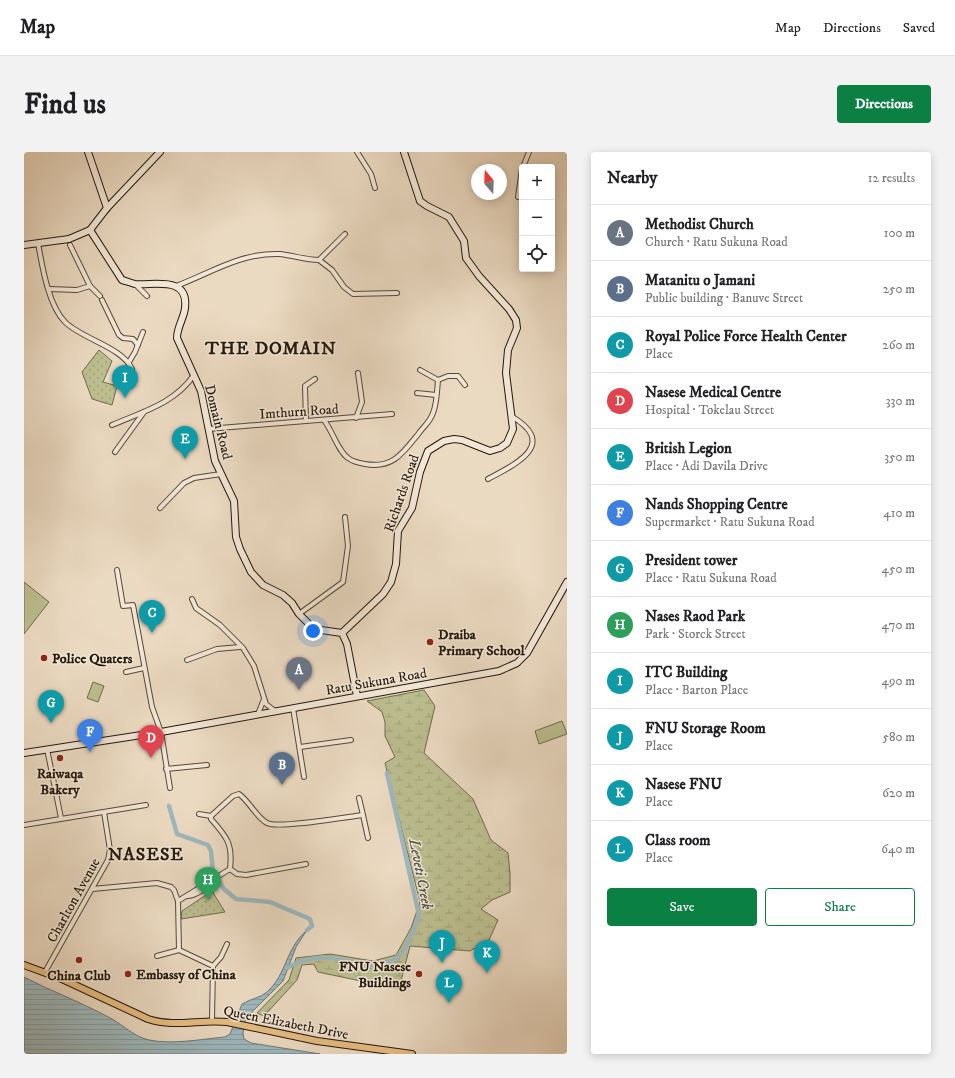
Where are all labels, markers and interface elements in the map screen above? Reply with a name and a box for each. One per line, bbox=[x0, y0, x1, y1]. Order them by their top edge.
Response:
text: Map bbox=[20, 16, 55, 39]
text: Map bbox=[775, 19, 801, 37]
text: Directions bbox=[823, 19, 881, 37]
text: Saved bbox=[903, 19, 935, 37]
button: Directions bbox=[837, 85, 931, 123]
text: Find us bbox=[24, 87, 106, 122]
north arrow bbox=[471, 164, 507, 200]
map controls bbox=[519, 164, 555, 272]
button: + bbox=[519, 164, 555, 200]
text: Nearby bbox=[607, 167, 657, 189]
text: 12 results bbox=[868, 170, 915, 186]
button: − bbox=[519, 200, 555, 236]
text: Methodist Church bbox=[645, 215, 754, 234]
text: A bbox=[616, 225, 624, 241]
text: 100 m bbox=[884, 225, 915, 241]
text: Church · Ratu Sukuna Road bbox=[645, 234, 788, 250]
button: locate bbox=[519, 236, 555, 272]
text: Matanitu o Jamani bbox=[645, 271, 755, 290]
text: B bbox=[616, 281, 624, 297]
text: 250 m bbox=[883, 281, 915, 297]
text: Public building · Banuve Street bbox=[645, 290, 803, 306]
text: Royal Police Force Health Center bbox=[645, 327, 847, 346]
text: C bbox=[616, 337, 624, 353]
text: 260 m bbox=[882, 337, 915, 353]
district label: THE DOMAIN bbox=[204, 338, 337, 360]
text: Place bbox=[645, 346, 673, 362]
pin: I bbox=[112, 365, 138, 398]
street label: Domain Road bbox=[200, 383, 236, 462]
text: Nasese Medical Centre bbox=[645, 383, 781, 402]
text: D bbox=[615, 393, 625, 409]
text: 330 m bbox=[886, 393, 915, 409]
street label: Imthurn Road bbox=[259, 400, 339, 424]
text: Hospital · Tokelau Street bbox=[645, 402, 774, 418]
pin: E bbox=[172, 426, 198, 459]
text: British Legion bbox=[645, 439, 732, 458]
text: E bbox=[615, 449, 625, 465]
text: 350 m bbox=[884, 449, 915, 465]
street label: Richards Road bbox=[380, 452, 424, 535]
text: Place · Adi Davila Drive bbox=[645, 458, 768, 474]
text: Nands Shopping Centre bbox=[645, 495, 788, 514]
text: F bbox=[616, 505, 624, 521]
text: 410 m bbox=[883, 505, 915, 521]
text: Supermarket · Ratu Sukuna Road bbox=[645, 514, 815, 530]
text: President tower bbox=[645, 551, 737, 570]
text: G bbox=[615, 561, 625, 577]
text: 450 m bbox=[882, 561, 915, 577]
text: Place · Ratu Sukuna Road bbox=[645, 570, 777, 586]
pin: C bbox=[139, 600, 165, 633]
text: Nases Raod Park bbox=[645, 607, 745, 626]
text: H bbox=[615, 617, 625, 633]
text: 470 m bbox=[882, 617, 915, 633]
your location bbox=[303, 621, 323, 641]
place label: Draiba Primary School bbox=[438, 626, 525, 660]
text: Park · Storck Street bbox=[645, 626, 746, 642]
marker: Draiba Primary School bbox=[425, 637, 435, 647]
place label: Police Quaters bbox=[52, 650, 133, 668]
marker: Police Quaters bbox=[39, 653, 49, 663]
pin: A bbox=[286, 657, 312, 690]
text: ITC Building bbox=[645, 663, 727, 682]
street label: Ratu Sukuna Road bbox=[324, 664, 428, 700]
text: I bbox=[617, 673, 623, 689]
text: 490 m bbox=[881, 673, 915, 689]
text: Place · Barton Place bbox=[645, 682, 748, 698]
pin: G bbox=[38, 690, 64, 723]
pin: F bbox=[77, 719, 103, 752]
text: FNU Storage Room bbox=[645, 719, 766, 738]
pin: D bbox=[138, 725, 164, 758]
text: J bbox=[617, 729, 623, 745]
text: 580 m bbox=[883, 729, 915, 745]
text: Place bbox=[645, 738, 673, 754]
pin: B bbox=[269, 752, 295, 785]
marker: Raiwaqa Bakery bbox=[55, 753, 65, 763]
place label: Raiwaqa Bakery bbox=[37, 765, 84, 799]
text: Nasese FNU bbox=[645, 775, 722, 794]
text: K bbox=[615, 785, 625, 801]
text: 620 m bbox=[882, 785, 915, 801]
text: Place bbox=[645, 794, 673, 810]
text: Class room bbox=[645, 831, 711, 850]
water label: Leveti Creek bbox=[404, 836, 437, 912]
text: L bbox=[615, 841, 625, 857]
text: 640 m bbox=[881, 841, 915, 857]
district label: NASESE bbox=[108, 844, 184, 866]
text: Place bbox=[645, 850, 673, 866]
street label: Charlton Avenue bbox=[43, 855, 105, 946]
pin: H bbox=[195, 867, 221, 900]
button: Save bbox=[607, 888, 757, 926]
button: Share bbox=[765, 888, 915, 926]
pin: J bbox=[429, 930, 455, 963]
pin: K bbox=[474, 940, 500, 973]
marker: China Club bbox=[74, 955, 84, 965]
place label: FNU Nasese Buildings bbox=[339, 958, 411, 992]
place label: Embassy of China bbox=[136, 966, 237, 984]
place label: China Club bbox=[47, 967, 111, 985]
marker: Embassy of China bbox=[123, 969, 133, 979]
marker: FNU Nasese Buildings bbox=[414, 969, 424, 979]
pin: L bbox=[436, 970, 462, 1003]
street label: Queen Elizabeth Drive bbox=[222, 1002, 350, 1044]

